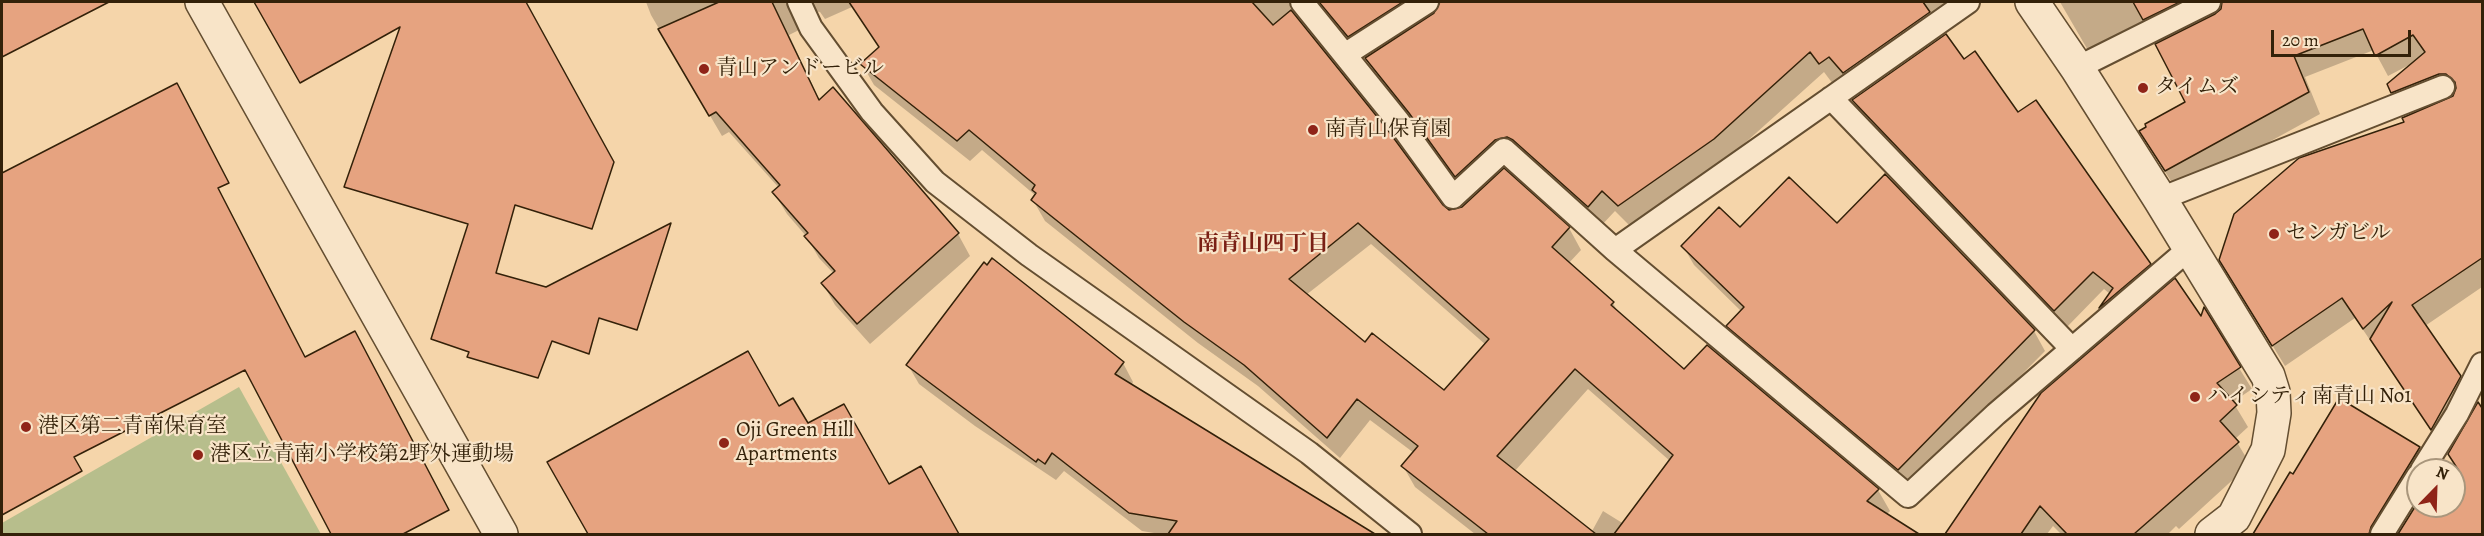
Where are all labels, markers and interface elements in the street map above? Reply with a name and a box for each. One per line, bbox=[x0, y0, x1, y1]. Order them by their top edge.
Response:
scale bar bbox=[2274, 18, 2414, 56]
text: 20 m bbox=[2282, 28, 2319, 52]
place label: 青山アンドービル bbox=[716, 56, 884, 82]
marker: 青山アンドービル bbox=[697, 62, 711, 76]
place label: タイムズ bbox=[2155, 75, 2239, 101]
marker: タイムズ bbox=[2136, 81, 2150, 95]
place label: 南青山保育園 bbox=[1325, 117, 1451, 143]
marker: 南青山保育園 bbox=[1306, 123, 1320, 137]
place label: センガビル bbox=[2286, 221, 2391, 247]
marker: センガビル bbox=[2267, 227, 2281, 241]
district label: 南青山四丁目 bbox=[1197, 232, 1329, 258]
place label: ハイシティ南青山 No1 bbox=[2207, 384, 2411, 410]
marker: ハイシティ南青山 No1 bbox=[2188, 390, 2202, 404]
place label: 港区第二青南保育室 bbox=[38, 414, 227, 440]
place label: Oji Green Hill Apartments bbox=[736, 418, 854, 468]
marker: 港区第二青南保育室 bbox=[19, 420, 33, 434]
marker: Oji Green Hill Apartments bbox=[717, 436, 731, 450]
place label: 港区立青南小学校第2野外運動場 bbox=[210, 442, 514, 468]
marker: 港区立青南小学校第2野外運動場 bbox=[191, 448, 205, 462]
north arrow bbox=[2406, 458, 2466, 518]
text: N bbox=[2433, 461, 2452, 486]

